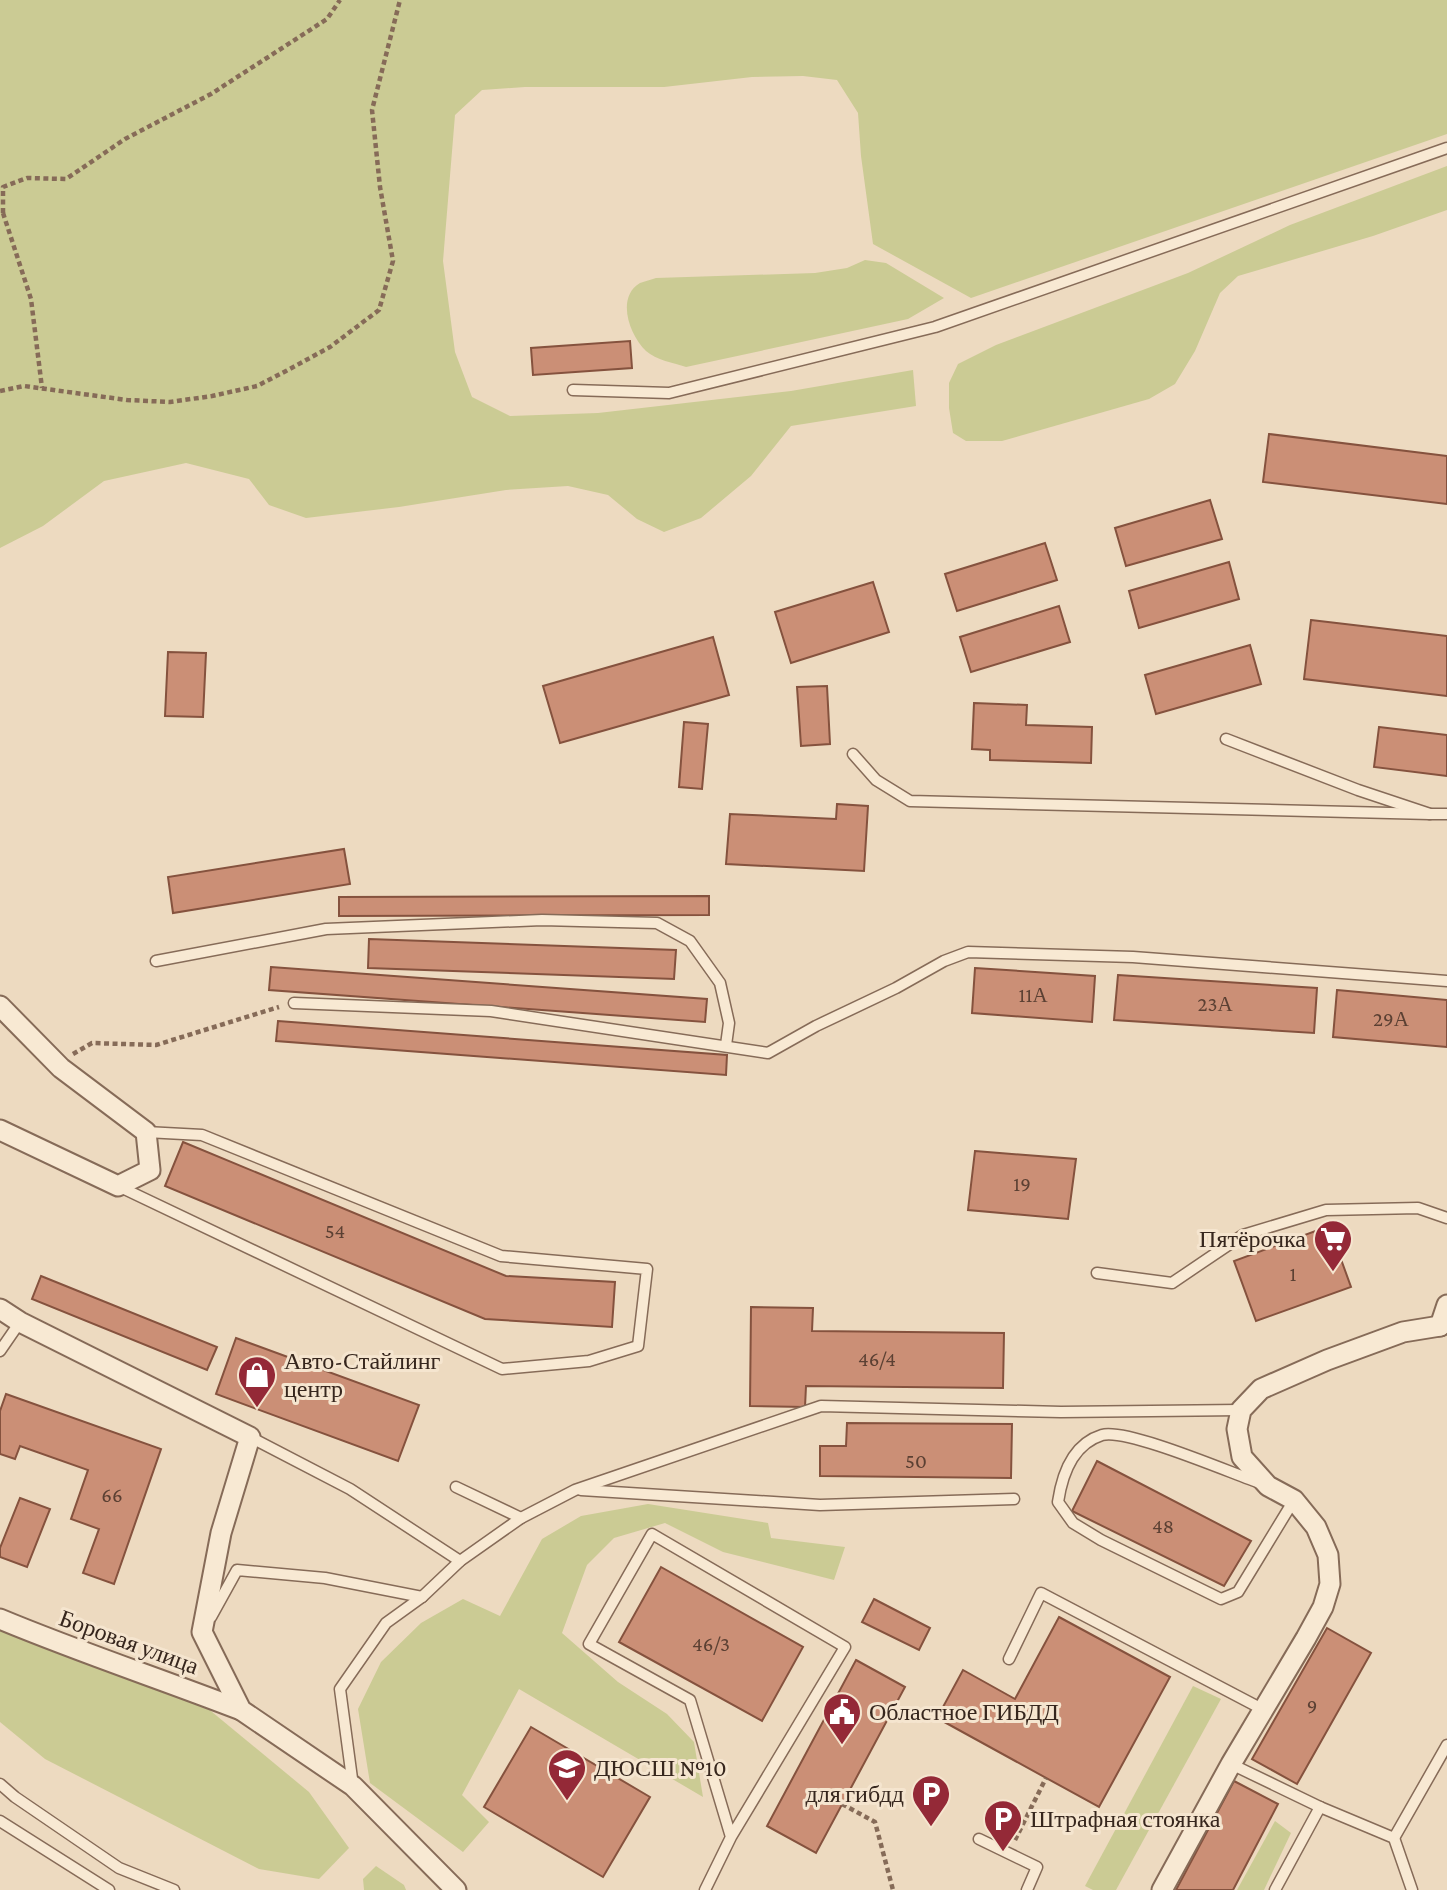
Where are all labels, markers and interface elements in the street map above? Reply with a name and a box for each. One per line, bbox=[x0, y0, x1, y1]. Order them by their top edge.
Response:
house number: 11А bbox=[1018, 983, 1048, 1007]
house number: 23А bbox=[1197, 992, 1233, 1016]
house number: 29А bbox=[1373, 1007, 1410, 1031]
house number: 19 bbox=[1013, 1172, 1031, 1196]
supermarket icon: Пятёрочка bbox=[1312, 1218, 1354, 1273]
house number: 54 bbox=[325, 1219, 345, 1243]
place label: Пятёрочка bbox=[1199, 1225, 1306, 1252]
house number: 1 bbox=[1290, 1262, 1297, 1286]
place label: Авто-Стайлинг центр bbox=[284, 1347, 441, 1402]
house number: 46/4 bbox=[858, 1347, 896, 1371]
shop icon: Авто-Стайлинг центр bbox=[236, 1354, 278, 1409]
house number: 50 bbox=[905, 1449, 927, 1473]
house number: 66 bbox=[101, 1483, 123, 1507]
house number: 48 bbox=[1152, 1514, 1174, 1538]
street label: Боровая улица bbox=[56, 1604, 203, 1679]
house number: 46/3 bbox=[692, 1632, 730, 1656]
public building icon: Областное ГИБДД bbox=[821, 1691, 863, 1746]
house number: 9 bbox=[1307, 1694, 1317, 1718]
place label: Областное ГИБДД bbox=[869, 1698, 1059, 1725]
school or university icon: ДЮСШ №10 bbox=[546, 1747, 588, 1802]
place label: ДЮСШ №10 bbox=[594, 1754, 726, 1781]
parking icon: для гибдд bbox=[910, 1773, 952, 1828]
place label: для гибдд bbox=[806, 1780, 904, 1807]
parking icon: Штрафная стоянка bbox=[982, 1798, 1024, 1853]
place label: Штрафная стоянка bbox=[1030, 1805, 1221, 1832]

